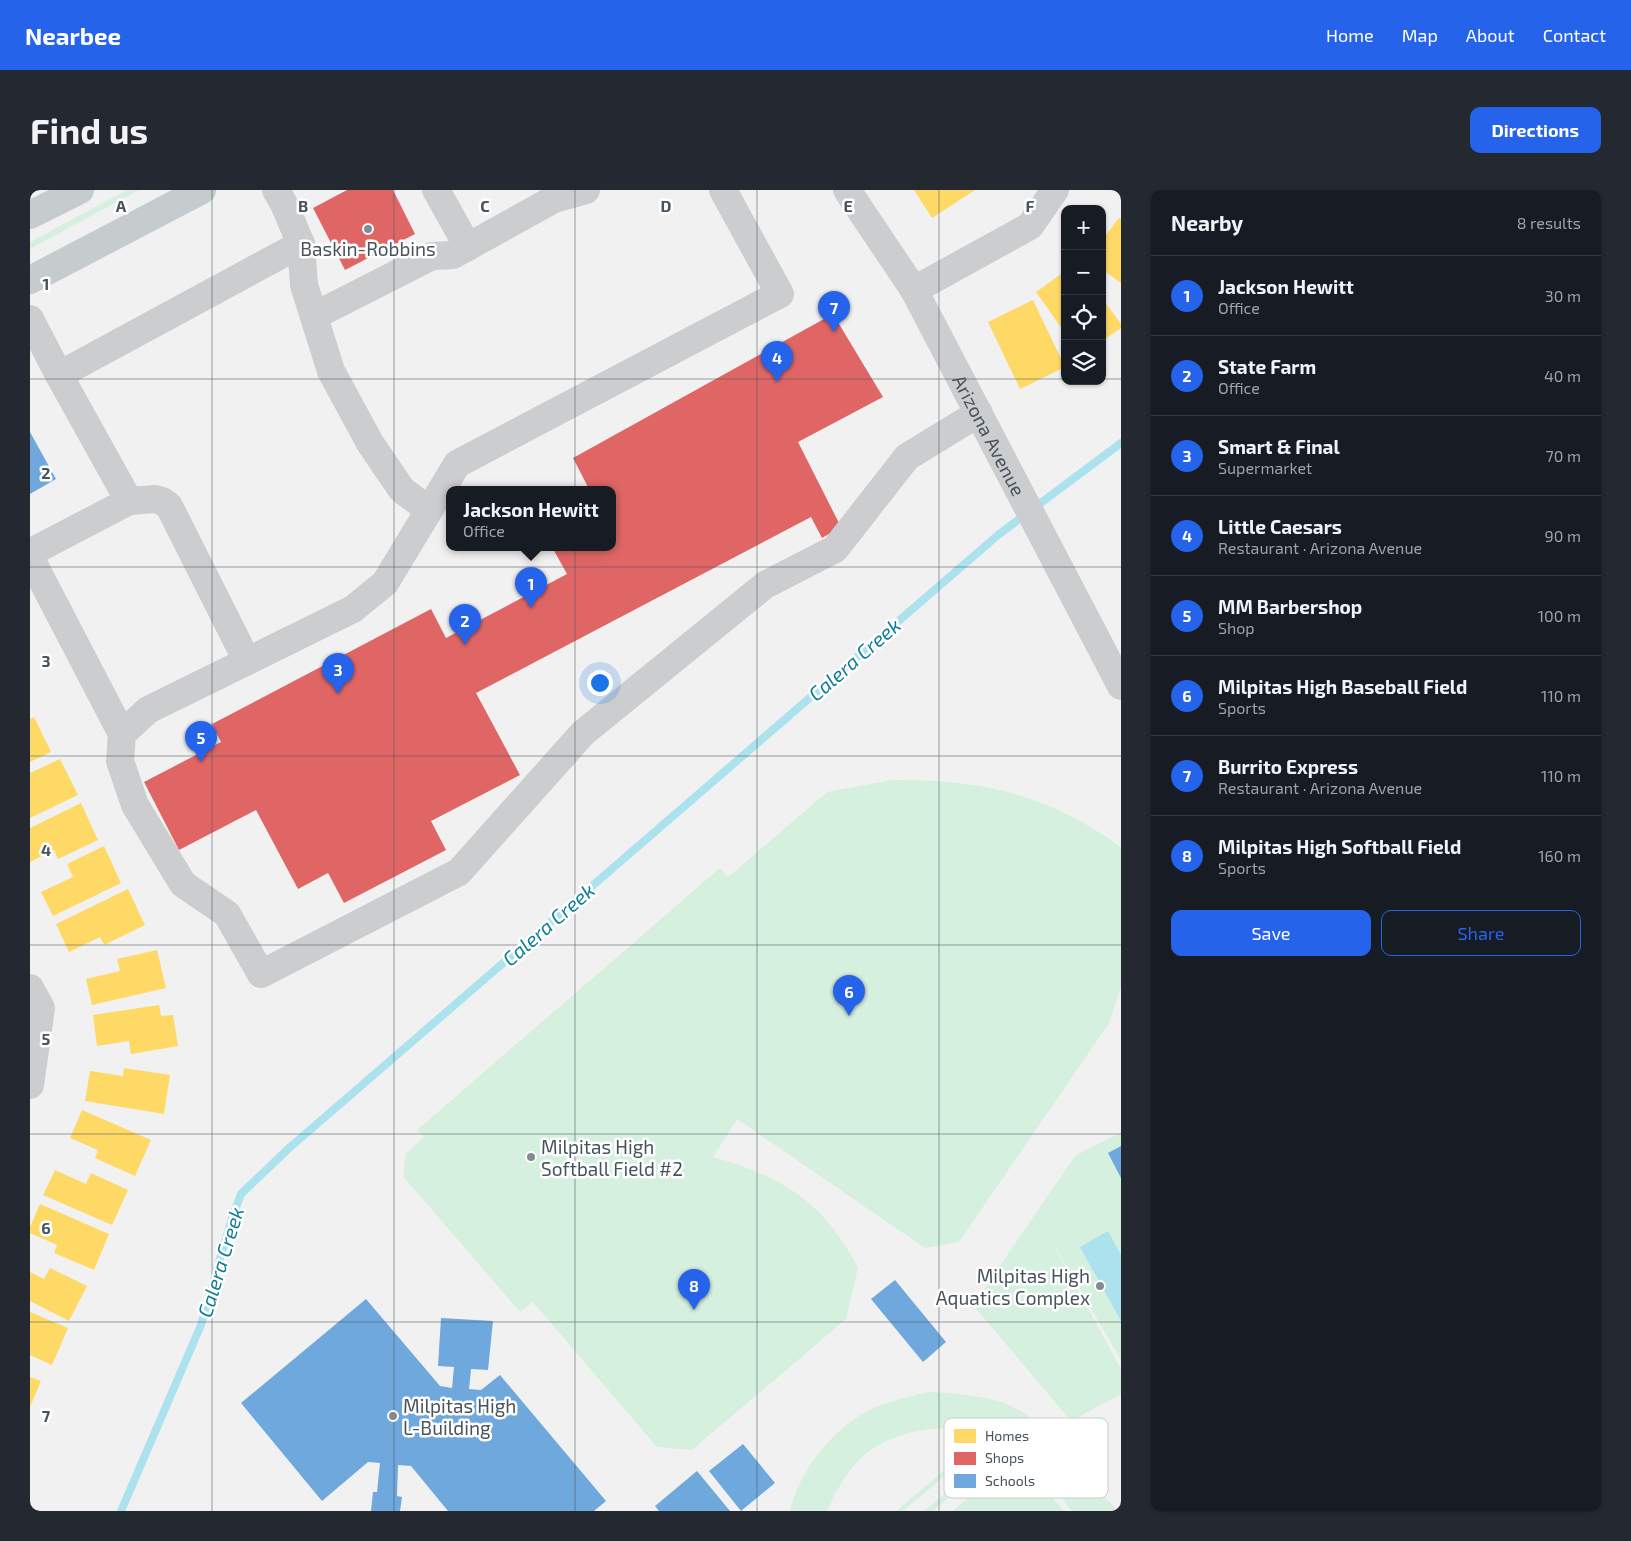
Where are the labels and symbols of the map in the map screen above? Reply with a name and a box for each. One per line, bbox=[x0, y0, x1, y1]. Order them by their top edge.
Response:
text: A bbox=[116, 196, 127, 215]
text: B bbox=[298, 196, 308, 215]
text: C bbox=[480, 196, 490, 215]
text: D bbox=[661, 196, 672, 215]
text: E bbox=[843, 196, 853, 215]
text: F bbox=[1026, 196, 1035, 215]
marker: Baskin-Robbins bbox=[362, 223, 374, 235]
place label: Baskin-Robbins bbox=[300, 237, 436, 260]
text: 1 bbox=[43, 274, 49, 293]
pin: 7 bbox=[818, 291, 850, 332]
pin: 4 bbox=[761, 341, 793, 382]
street label: Arizona Avenue bbox=[949, 370, 1031, 500]
text: 2 bbox=[41, 463, 51, 482]
pin: 1 bbox=[515, 567, 547, 608]
pin: 2 bbox=[449, 604, 481, 645]
water label: Calera Creek bbox=[803, 613, 905, 705]
text: 3 bbox=[41, 651, 51, 670]
pin: 3 bbox=[322, 653, 354, 694]
your location bbox=[587, 670, 613, 696]
pin: 5 bbox=[185, 721, 217, 762]
text: 4 bbox=[41, 840, 51, 859]
water label: Calera Creek bbox=[497, 878, 599, 970]
pin: 6 bbox=[833, 975, 865, 1016]
text: 5 bbox=[42, 1029, 51, 1048]
place label: Milpitas High Softball Field #2 bbox=[541, 1135, 683, 1180]
marker: Milpitas High Softball Field #2 bbox=[525, 1151, 537, 1163]
water label: Calera Creek bbox=[192, 1204, 248, 1320]
text: 6 bbox=[41, 1218, 51, 1237]
place label: Milpitas High Aquatics Complex bbox=[936, 1264, 1090, 1309]
pin: 8 bbox=[678, 1269, 710, 1310]
marker: Milpitas High Aquatics Complex bbox=[1094, 1280, 1106, 1292]
place label: Milpitas High L-Building bbox=[403, 1394, 516, 1439]
text: 7 bbox=[42, 1406, 51, 1425]
marker: Milpitas High L-Building bbox=[387, 1410, 399, 1422]
legend bbox=[944, 1418, 1108, 1498]
text: Homes bbox=[985, 1427, 1029, 1444]
text: Shops bbox=[985, 1449, 1024, 1466]
text: Schools bbox=[985, 1472, 1035, 1489]

